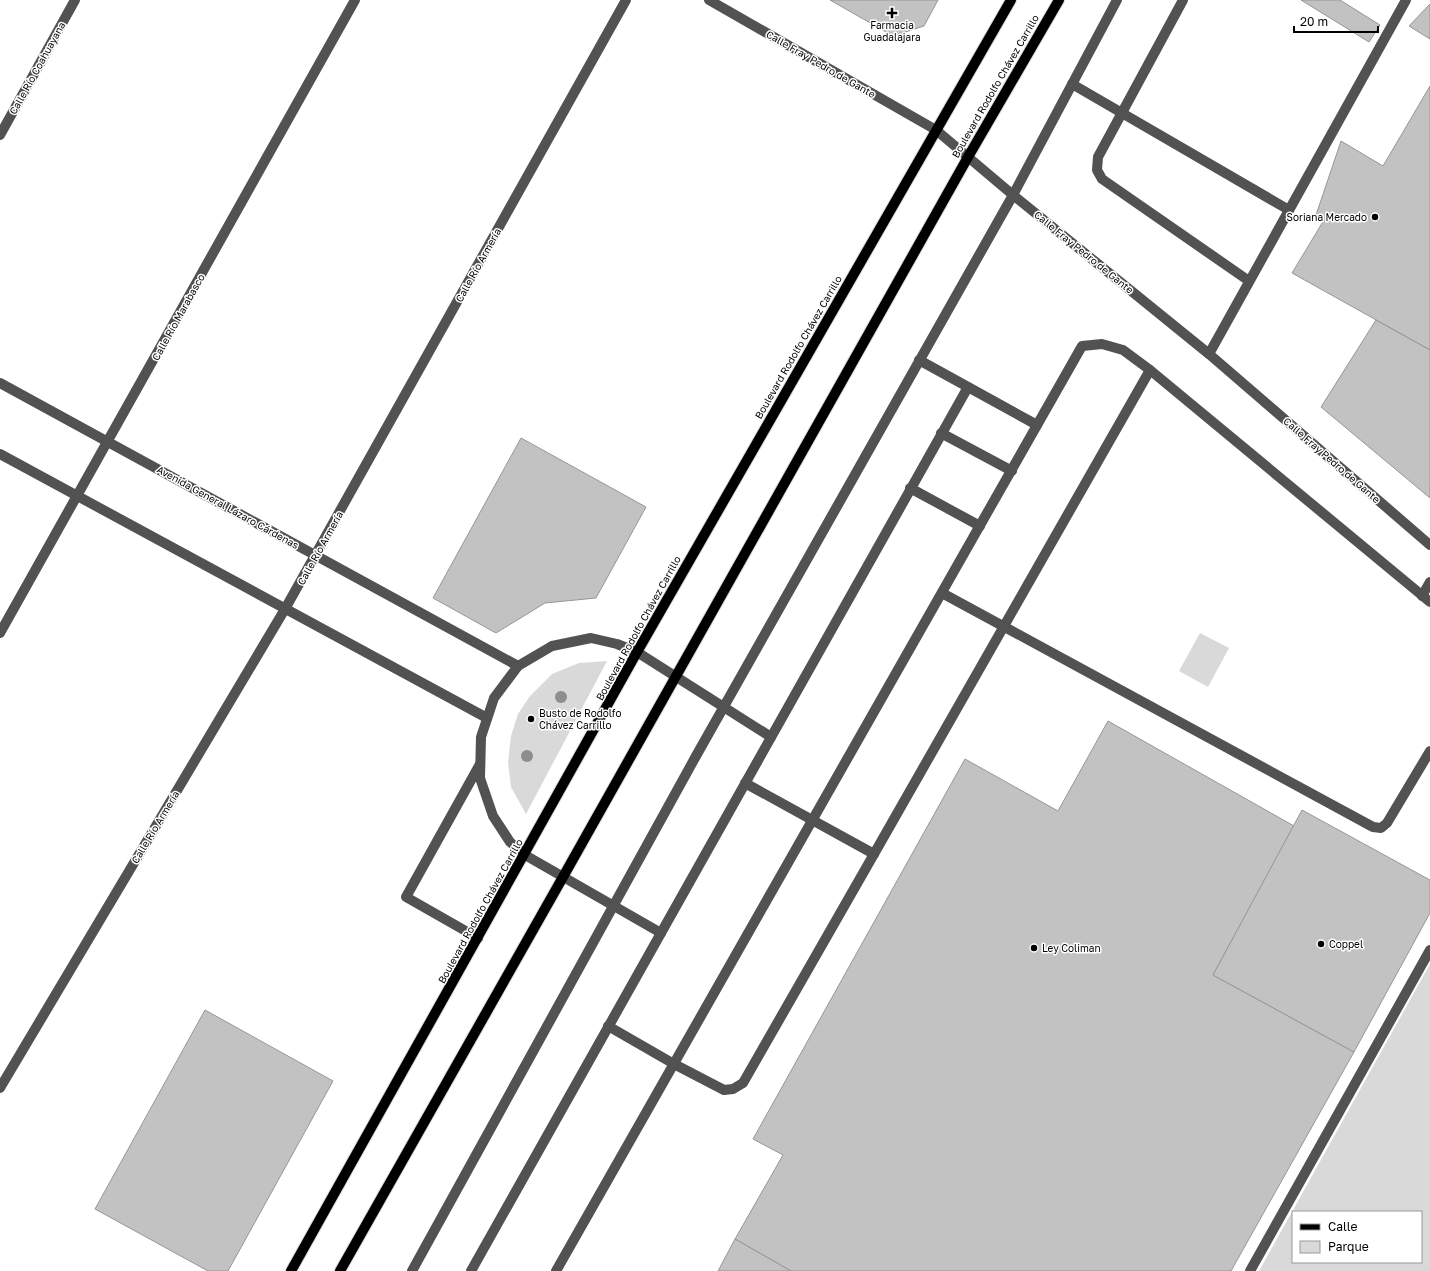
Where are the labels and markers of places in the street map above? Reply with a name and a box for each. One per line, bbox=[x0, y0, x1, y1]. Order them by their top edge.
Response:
marker: Farmacia Guadalajara bbox=[887, 8, 897, 18]
place label: Farmacia Guadalajara bbox=[863, 19, 921, 43]
place label: Soriana Mercado bbox=[1287, 211, 1367, 223]
marker: Soriana Mercado bbox=[1370, 212, 1380, 222]
place label: Busto de Rodolfo Chávez Carrillo bbox=[539, 707, 621, 731]
marker: Busto de Rodolfo Chávez Carrillo bbox=[526, 714, 536, 724]
place label: Coppel bbox=[1329, 938, 1363, 950]
marker: Coppel bbox=[1316, 939, 1326, 949]
place label: Ley Coliman bbox=[1042, 942, 1101, 954]
marker: Ley Coliman bbox=[1029, 943, 1039, 953]

